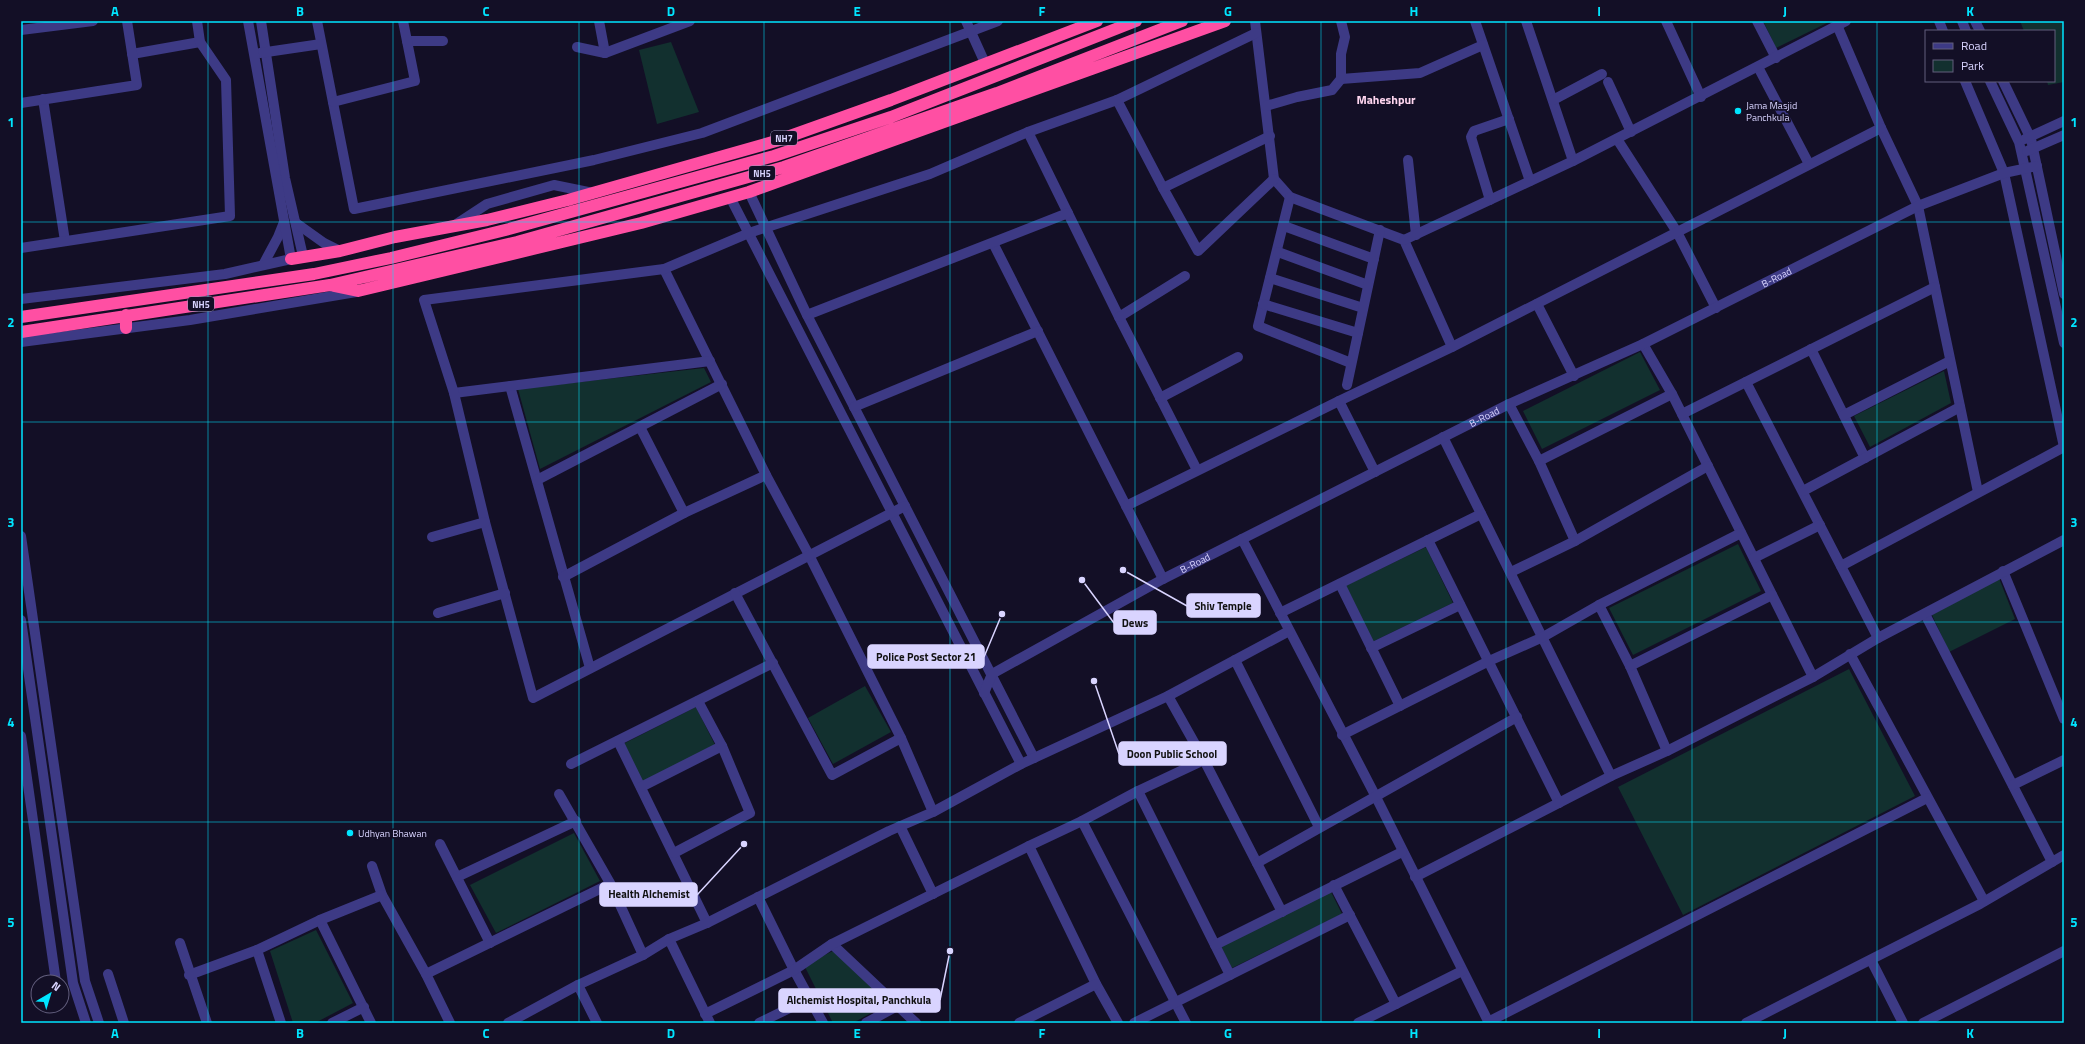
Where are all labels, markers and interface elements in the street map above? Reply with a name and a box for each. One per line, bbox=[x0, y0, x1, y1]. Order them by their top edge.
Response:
text: A bbox=[111, 1, 119, 21]
text: B bbox=[296, 1, 304, 21]
text: C bbox=[482, 1, 490, 21]
text: D bbox=[667, 1, 675, 21]
text: E bbox=[853, 1, 861, 21]
text: F bbox=[1039, 1, 1046, 21]
text: G bbox=[1224, 1, 1232, 21]
text: H bbox=[1410, 1, 1418, 21]
text: I bbox=[1597, 1, 1601, 21]
text: J bbox=[1783, 1, 1787, 21]
text: K bbox=[1966, 1, 1974, 21]
legend bbox=[1925, 30, 2055, 82]
text: Road bbox=[1961, 36, 1987, 55]
text: Park bbox=[1961, 56, 1984, 75]
district label: Maheshpur bbox=[1356, 90, 1416, 109]
place label: Jama Masjid Panchkula bbox=[1746, 98, 1797, 125]
marker: Jama Masjid Panchkula bbox=[1733, 106, 1743, 116]
text: 1 bbox=[7, 112, 15, 132]
text: 1 bbox=[2070, 112, 2078, 132]
road number: NH7 bbox=[771, 131, 797, 145]
road number: NH5 bbox=[749, 166, 775, 180]
street label: B-Road bbox=[1759, 263, 1794, 291]
road number: NH5 bbox=[188, 297, 214, 311]
text: 2 bbox=[7, 312, 15, 332]
text: 2 bbox=[2070, 312, 2078, 332]
street label: B-Road bbox=[1466, 403, 1502, 431]
text: 3 bbox=[7, 512, 15, 532]
text: 3 bbox=[2070, 512, 2078, 532]
street label: B-Road bbox=[1177, 549, 1213, 577]
callout: Shiv Temple bbox=[1187, 594, 1260, 617]
text: Shiv Temple bbox=[1194, 598, 1252, 614]
callout: Dews bbox=[1114, 611, 1156, 634]
text: Dews bbox=[1122, 615, 1148, 631]
callout: Police Post Sector 21 bbox=[868, 645, 984, 668]
text: Police Post Sector 21 bbox=[876, 649, 976, 665]
text: 4 bbox=[7, 712, 15, 732]
text: 4 bbox=[2070, 712, 2078, 732]
callout: Doon Public School bbox=[1119, 742, 1226, 765]
text: Doon Public School bbox=[1127, 746, 1217, 762]
place label: Udhyan Bhawan bbox=[358, 826, 427, 841]
marker: Udhyan Bhawan bbox=[345, 828, 355, 838]
callout: Health Alchemist bbox=[600, 883, 697, 906]
text: Health Alchemist bbox=[608, 886, 690, 902]
text: 5 bbox=[7, 912, 15, 932]
text: 5 bbox=[2070, 912, 2078, 932]
north arrow bbox=[30, 974, 70, 1014]
text: N bbox=[48, 977, 64, 995]
callout: Alchemist Hospital, Panchkula bbox=[779, 989, 940, 1012]
text: Alchemist Hospital, Panchkula bbox=[787, 992, 932, 1008]
text: A bbox=[111, 1023, 119, 1043]
text: B bbox=[296, 1023, 304, 1043]
text: C bbox=[482, 1023, 490, 1043]
text: D bbox=[667, 1023, 675, 1043]
text: E bbox=[853, 1023, 861, 1043]
text: F bbox=[1039, 1023, 1046, 1043]
text: G bbox=[1224, 1023, 1232, 1043]
text: H bbox=[1410, 1023, 1418, 1043]
text: I bbox=[1597, 1023, 1601, 1043]
text: J bbox=[1783, 1023, 1787, 1043]
text: K bbox=[1966, 1023, 1974, 1043]

